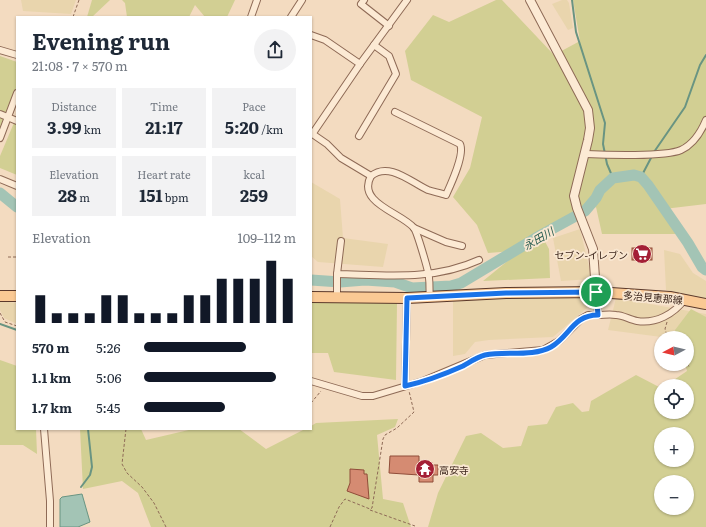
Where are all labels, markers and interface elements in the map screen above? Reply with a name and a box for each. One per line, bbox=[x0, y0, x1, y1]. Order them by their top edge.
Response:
text: Evening run bbox=[32, 24, 170, 57]
button: share bbox=[254, 29, 296, 71]
text: 21:08 · 7 × 570 m bbox=[32, 56, 128, 75]
text: Distance bbox=[51, 98, 97, 114]
text: Time bbox=[150, 98, 178, 114]
text: Pace bbox=[242, 98, 266, 114]
text: 3.99 bbox=[47, 114, 82, 139]
text: 21:17 bbox=[145, 114, 183, 139]
text: 5:20 bbox=[225, 114, 259, 139]
text: km bbox=[82, 121, 101, 137]
text: /km bbox=[259, 121, 283, 137]
text: Elevation bbox=[49, 166, 99, 182]
text: Heart rate bbox=[137, 166, 191, 182]
text: kcal bbox=[243, 166, 265, 182]
text: 28 bbox=[58, 182, 77, 207]
text: 151 bbox=[139, 182, 163, 207]
text: 259 bbox=[240, 182, 268, 207]
text: m bbox=[77, 189, 90, 205]
text: bpm bbox=[163, 189, 189, 205]
water label: 永田川 bbox=[520, 222, 557, 253]
text: Elevation bbox=[32, 228, 91, 247]
text: 109–112 m bbox=[238, 228, 296, 247]
supermarket icon: セブン-イレブン bbox=[631, 243, 653, 265]
place label: セブン-イレブン bbox=[554, 247, 628, 262]
pin bbox=[579, 275, 613, 309]
icon: arrive bbox=[585, 281, 607, 303]
street label: 多治見恵那線 bbox=[622, 287, 684, 307]
north arrow bbox=[654, 331, 694, 371]
map controls bbox=[654, 331, 694, 515]
text: 570 m bbox=[32, 338, 69, 357]
text: 5:26 bbox=[96, 338, 120, 357]
text: 1.1 km bbox=[32, 368, 71, 387]
text: 5:06 bbox=[96, 368, 121, 387]
button: locate bbox=[654, 379, 694, 419]
text: 1.7 km bbox=[32, 398, 72, 417]
text: 5:45 bbox=[96, 398, 120, 417]
button: + bbox=[654, 427, 694, 467]
temple icon: 高安寺 bbox=[414, 458, 436, 480]
place label: 高安寺 bbox=[439, 462, 469, 477]
button: − bbox=[654, 475, 694, 515]

